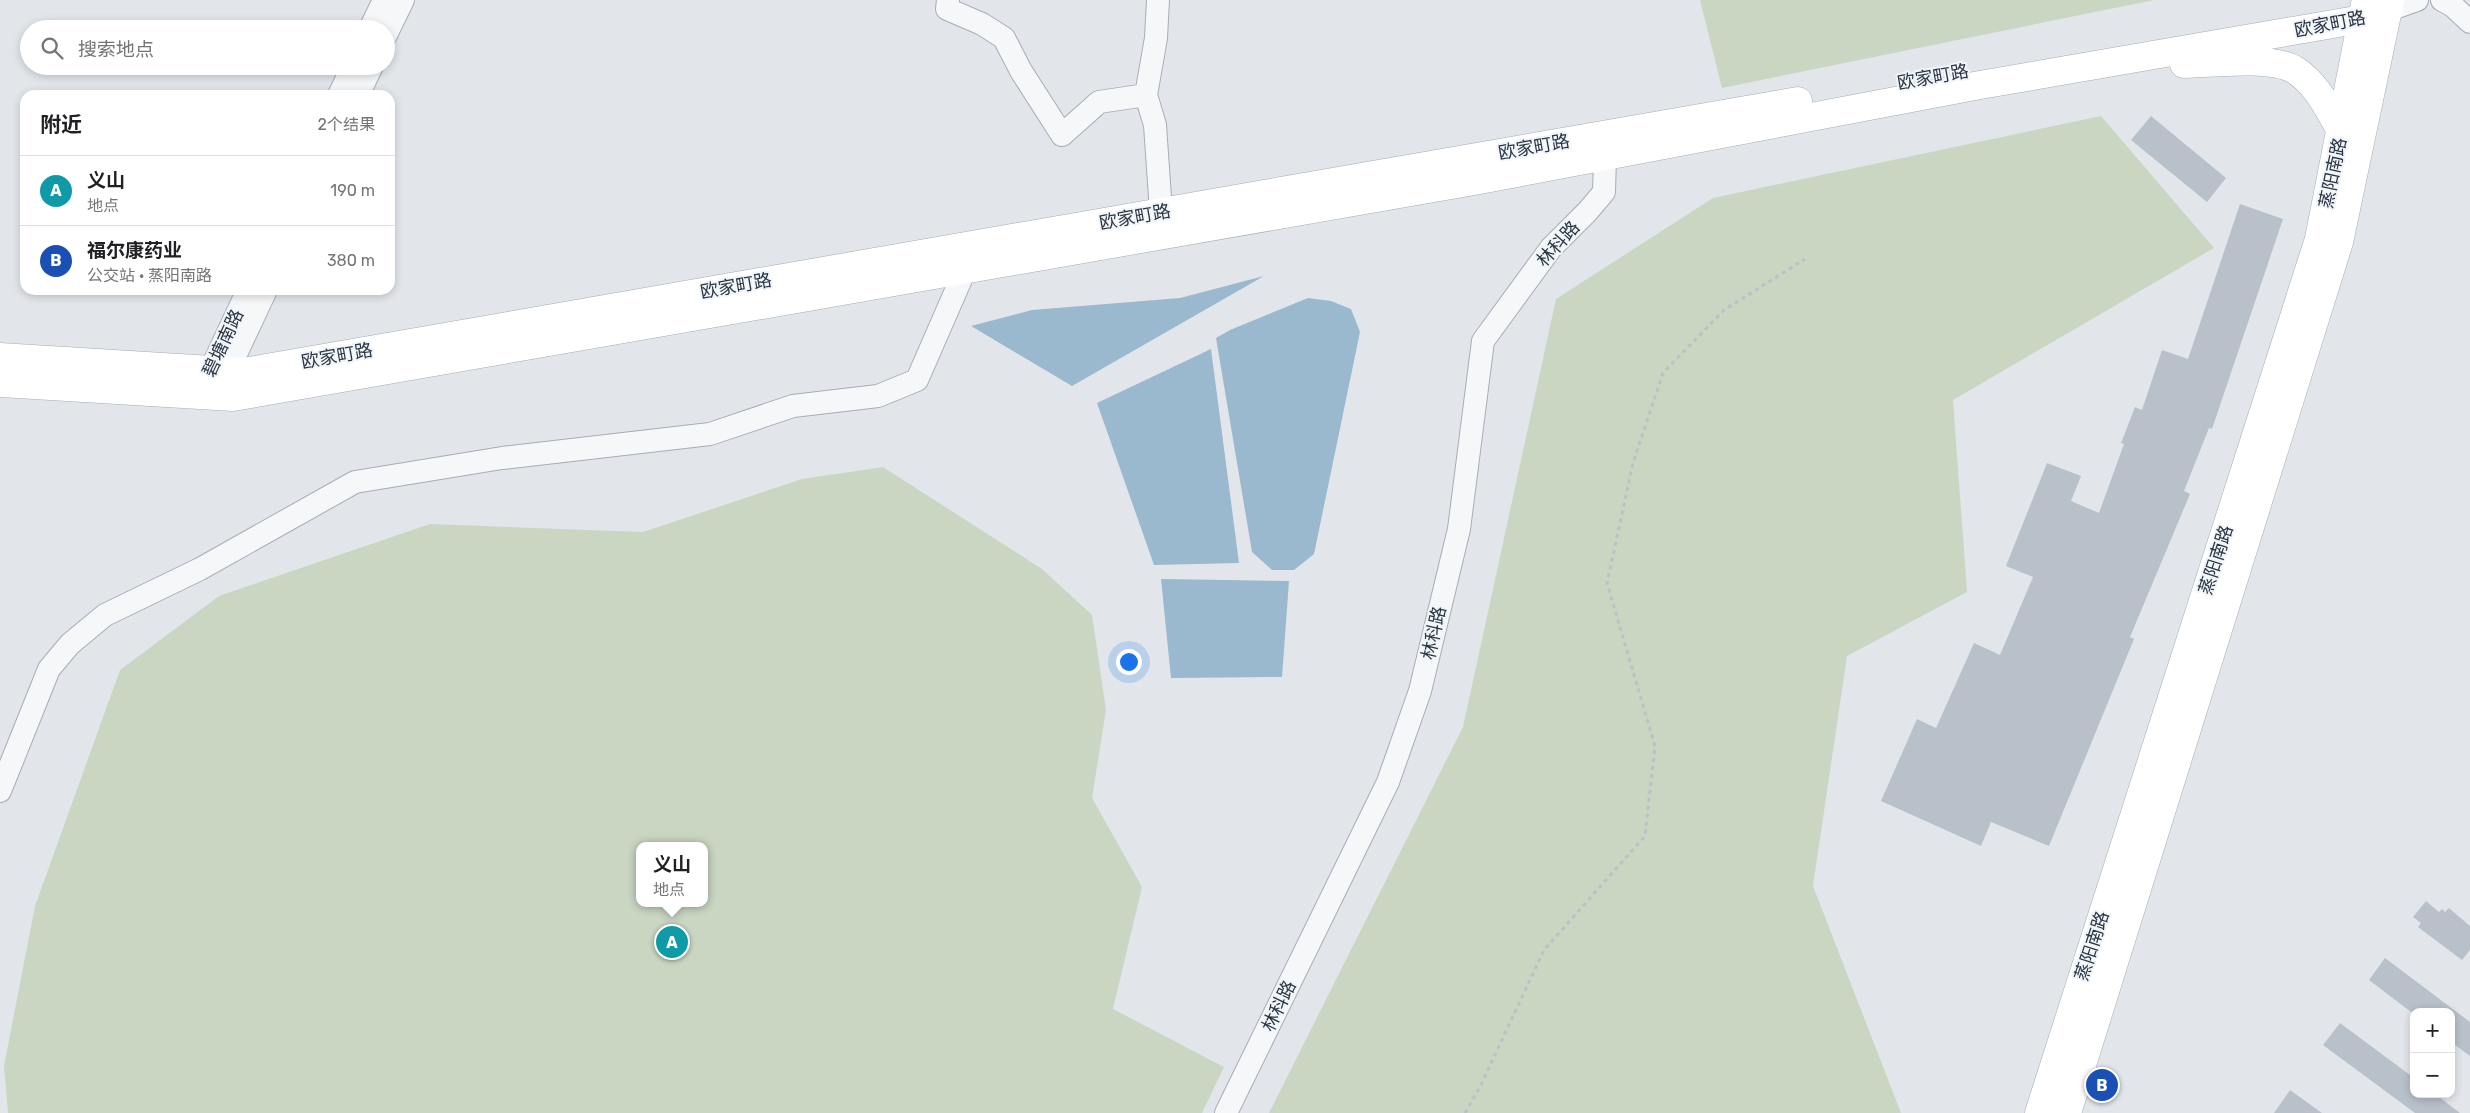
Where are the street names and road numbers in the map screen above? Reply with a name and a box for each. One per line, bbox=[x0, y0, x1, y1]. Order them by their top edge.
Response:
street label: 欧家町路 bbox=[2293, 6, 2367, 42]
street label: 欧家町路 bbox=[1896, 60, 1970, 94]
street label: 欧家町路 bbox=[1497, 130, 1571, 164]
street label: 蒸阳南路 bbox=[2315, 135, 2351, 211]
street label: 欧家町路 bbox=[1098, 200, 1172, 234]
street label: 林科路 bbox=[1532, 217, 1584, 271]
street label: 欧家町路 bbox=[699, 269, 773, 303]
street label: 碧塘南路 bbox=[198, 306, 248, 380]
street label: 欧家町路 bbox=[300, 339, 374, 373]
street label: 蒸阳南路 bbox=[2194, 522, 2238, 598]
street label: 林科路 bbox=[1417, 604, 1451, 662]
street label: 蒸阳南路 bbox=[2070, 908, 2114, 984]
street label: 林科路 bbox=[1257, 977, 1301, 1035]

